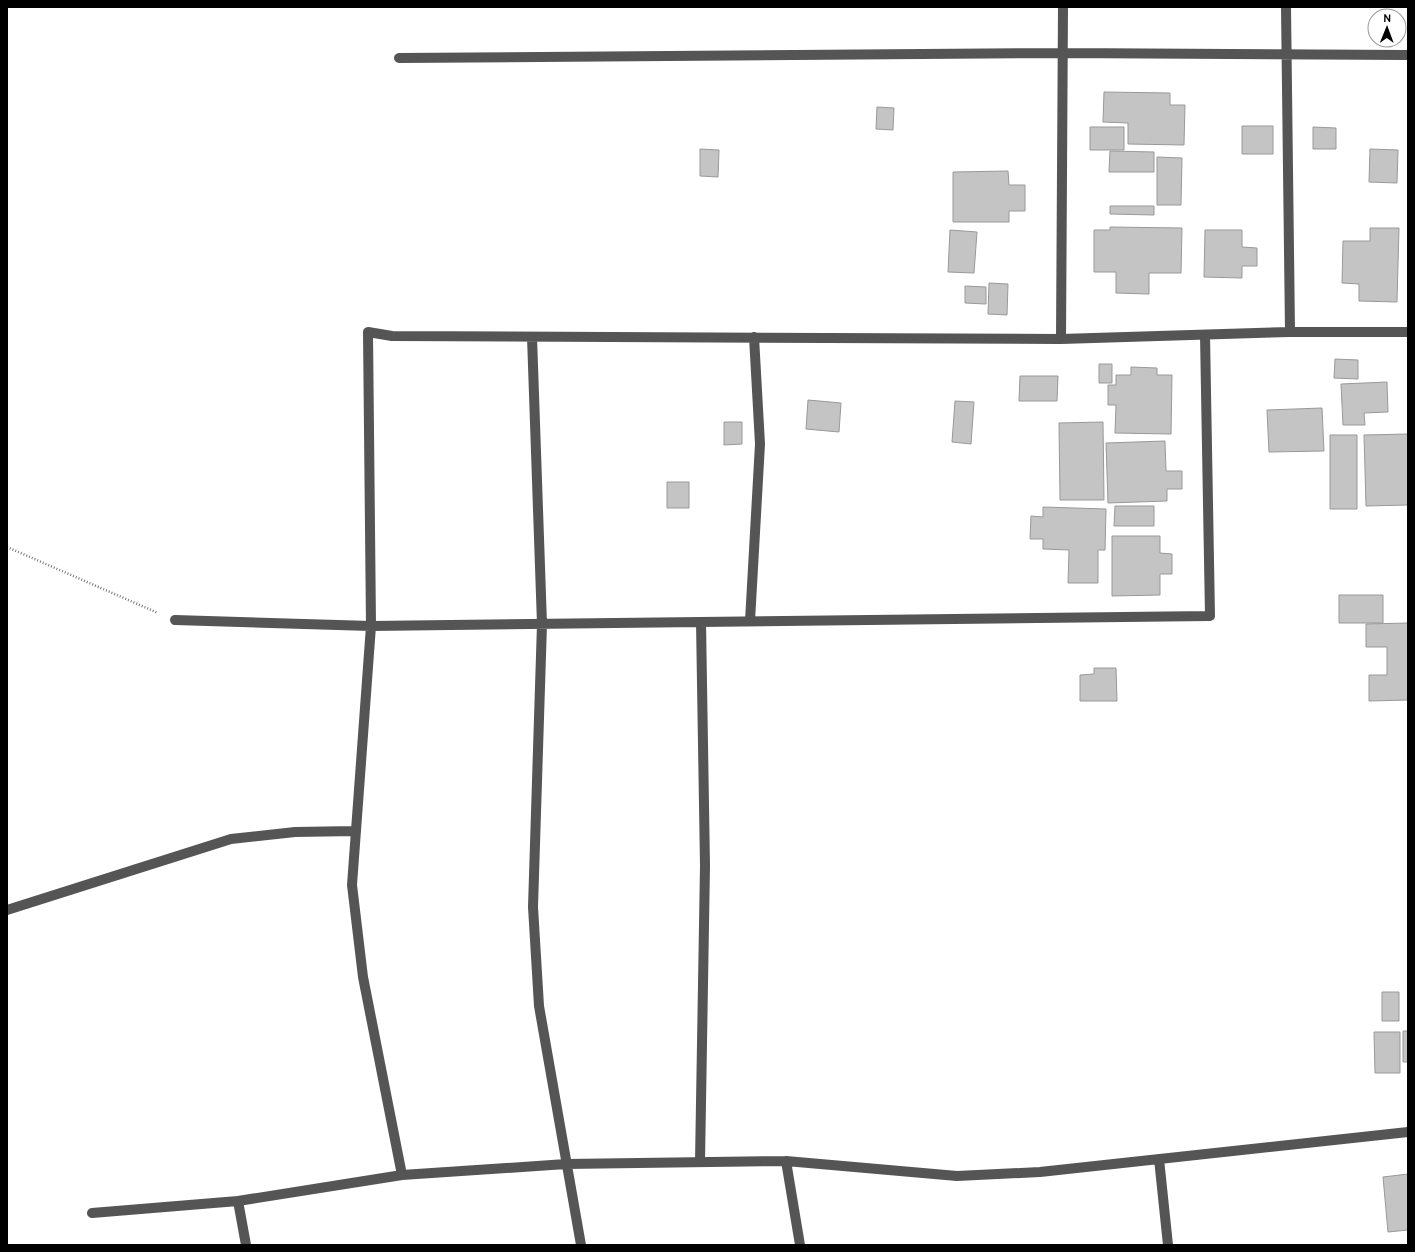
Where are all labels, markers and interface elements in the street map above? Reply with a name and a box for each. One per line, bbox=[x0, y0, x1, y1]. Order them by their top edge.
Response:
north arrow bbox=[1367, 8, 1407, 48]
text: N bbox=[1383, 11, 1391, 25]

